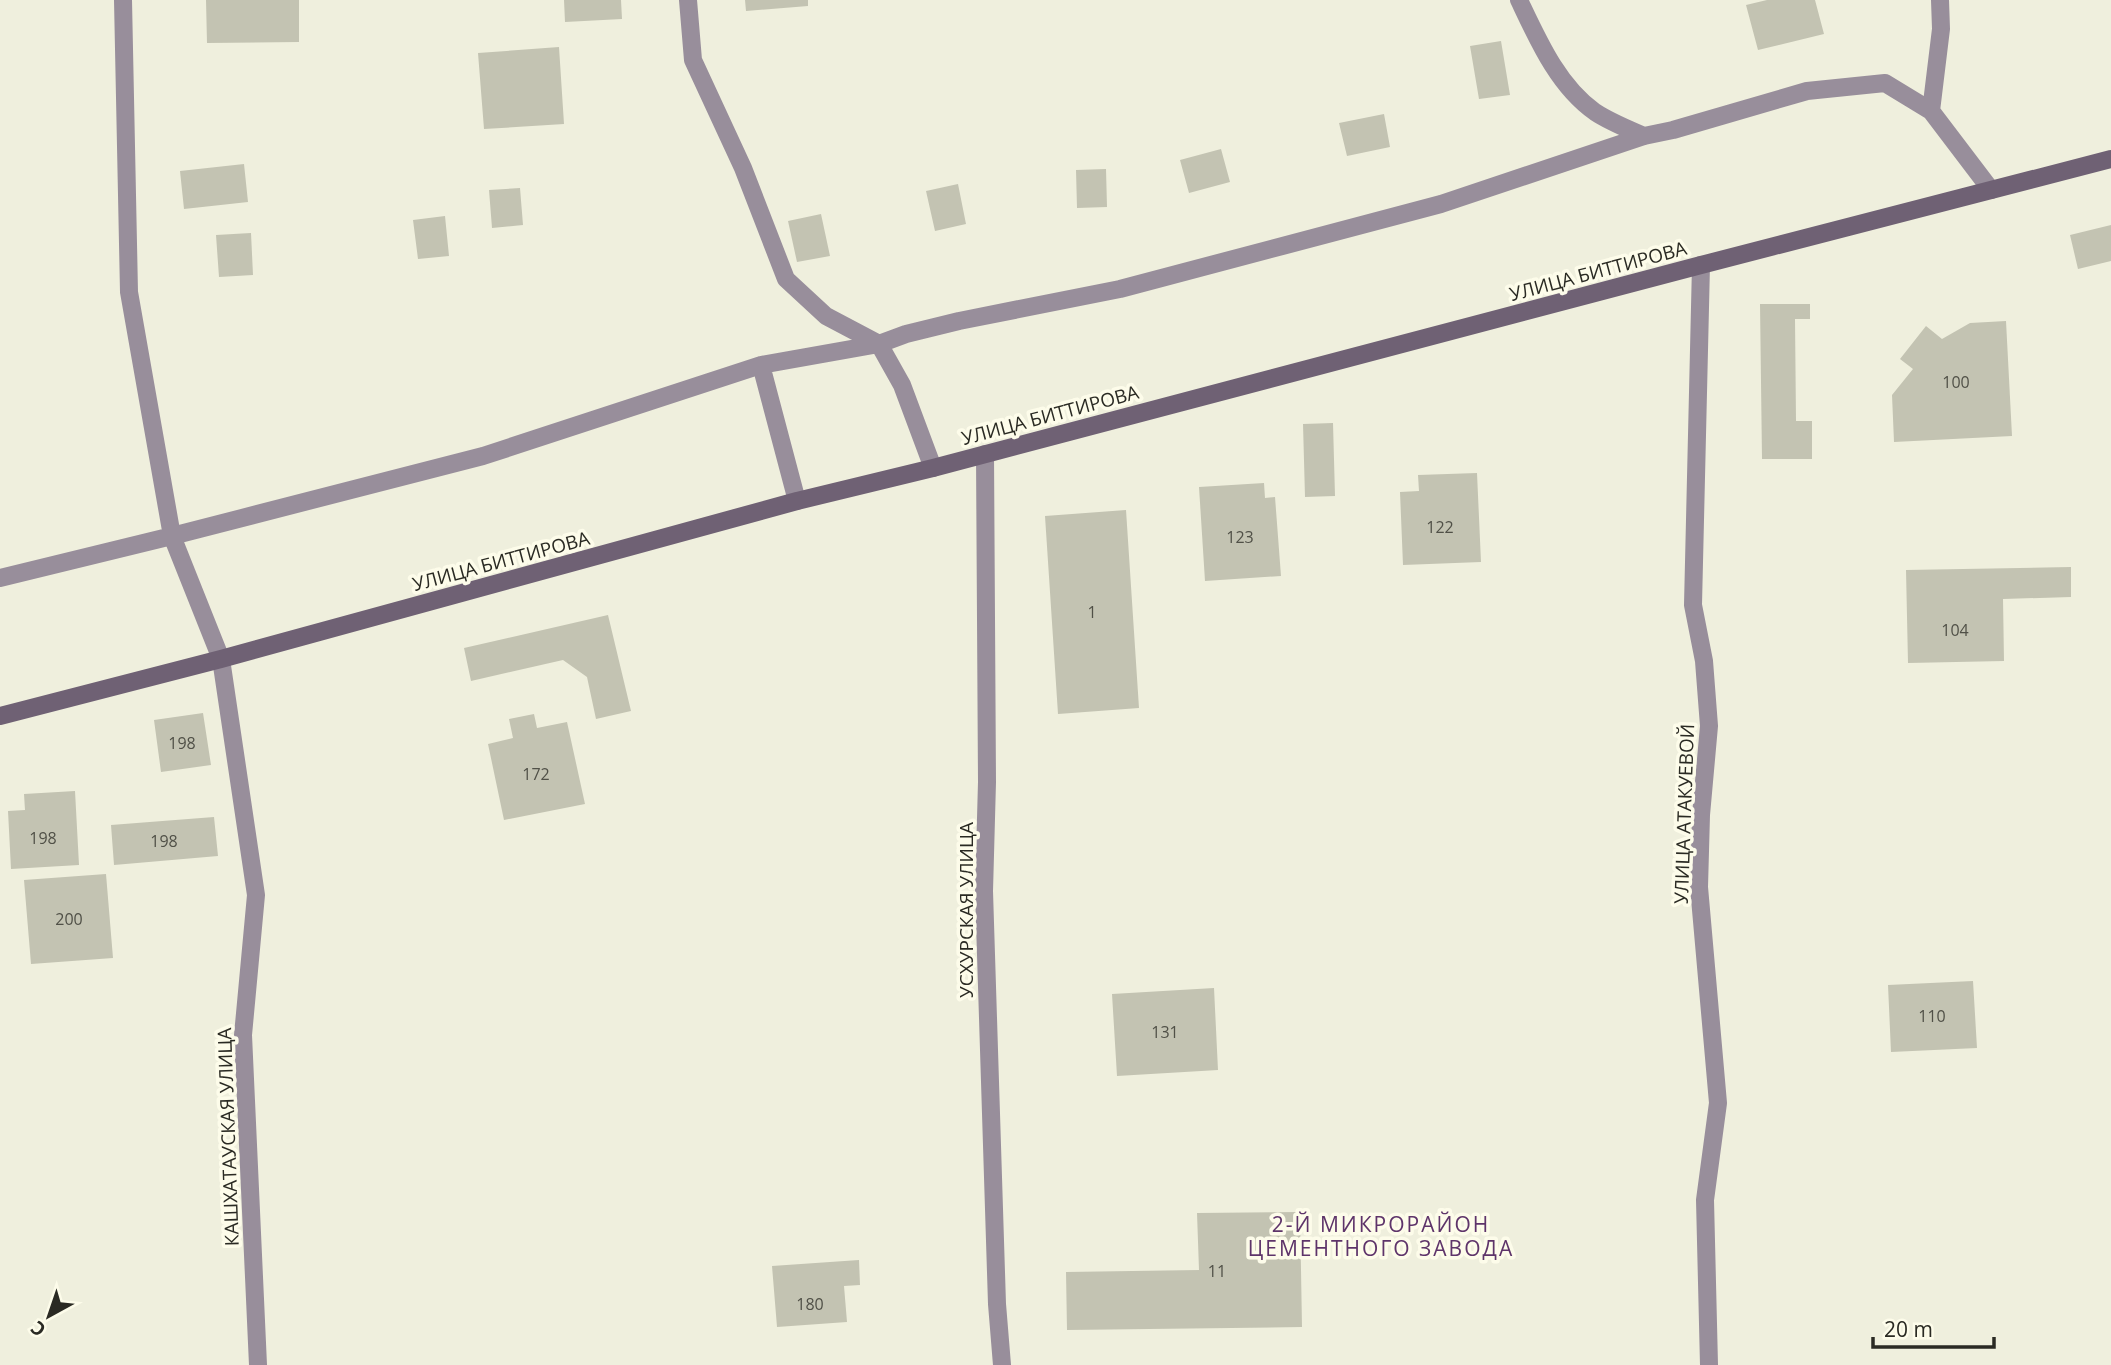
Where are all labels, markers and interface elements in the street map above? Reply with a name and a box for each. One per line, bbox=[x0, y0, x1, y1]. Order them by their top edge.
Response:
street label: УЛИЦА БИТТИРОВА bbox=[1507, 235, 1689, 307]
house number: 100 bbox=[1942, 371, 1970, 393]
street label: УЛИЦА БИТТИРОВА bbox=[959, 379, 1141, 451]
house number: 122 bbox=[1426, 516, 1454, 538]
street label: УЛИЦА БИТТИРОВА bbox=[410, 525, 592, 597]
house number: 123 bbox=[1226, 526, 1254, 548]
house number: 1 bbox=[1087, 601, 1097, 623]
house number: 104 bbox=[1941, 619, 1969, 641]
street label: УЛИЦА АТАКУЕВОЙ bbox=[1668, 723, 1700, 905]
house number: 198 bbox=[168, 732, 196, 754]
house number: 172 bbox=[522, 763, 550, 785]
street label: УСХУРСКАЯ УЛИЦА bbox=[953, 822, 979, 998]
house number: 198 bbox=[29, 827, 57, 849]
house number: 198 bbox=[150, 830, 178, 852]
house number: 200 bbox=[55, 908, 83, 930]
house number: 110 bbox=[1918, 1005, 1946, 1027]
house number: 131 bbox=[1151, 1021, 1179, 1043]
street label: КАШХАТАУСКАЯ УЛИЦА bbox=[211, 1027, 245, 1247]
district label: 2-Й МИКРОРАЙОН ЦЕМЕНТНОГО ЗАВОДА bbox=[1248, 1210, 1514, 1262]
house number: 11 bbox=[1208, 1260, 1226, 1282]
north arrow bbox=[14, 1281, 84, 1351]
house number: 180 bbox=[796, 1293, 824, 1315]
scale bar bbox=[1873, 1306, 1994, 1350]
text: С bbox=[25, 1315, 51, 1343]
text: 20 m bbox=[1884, 1315, 1933, 1343]

